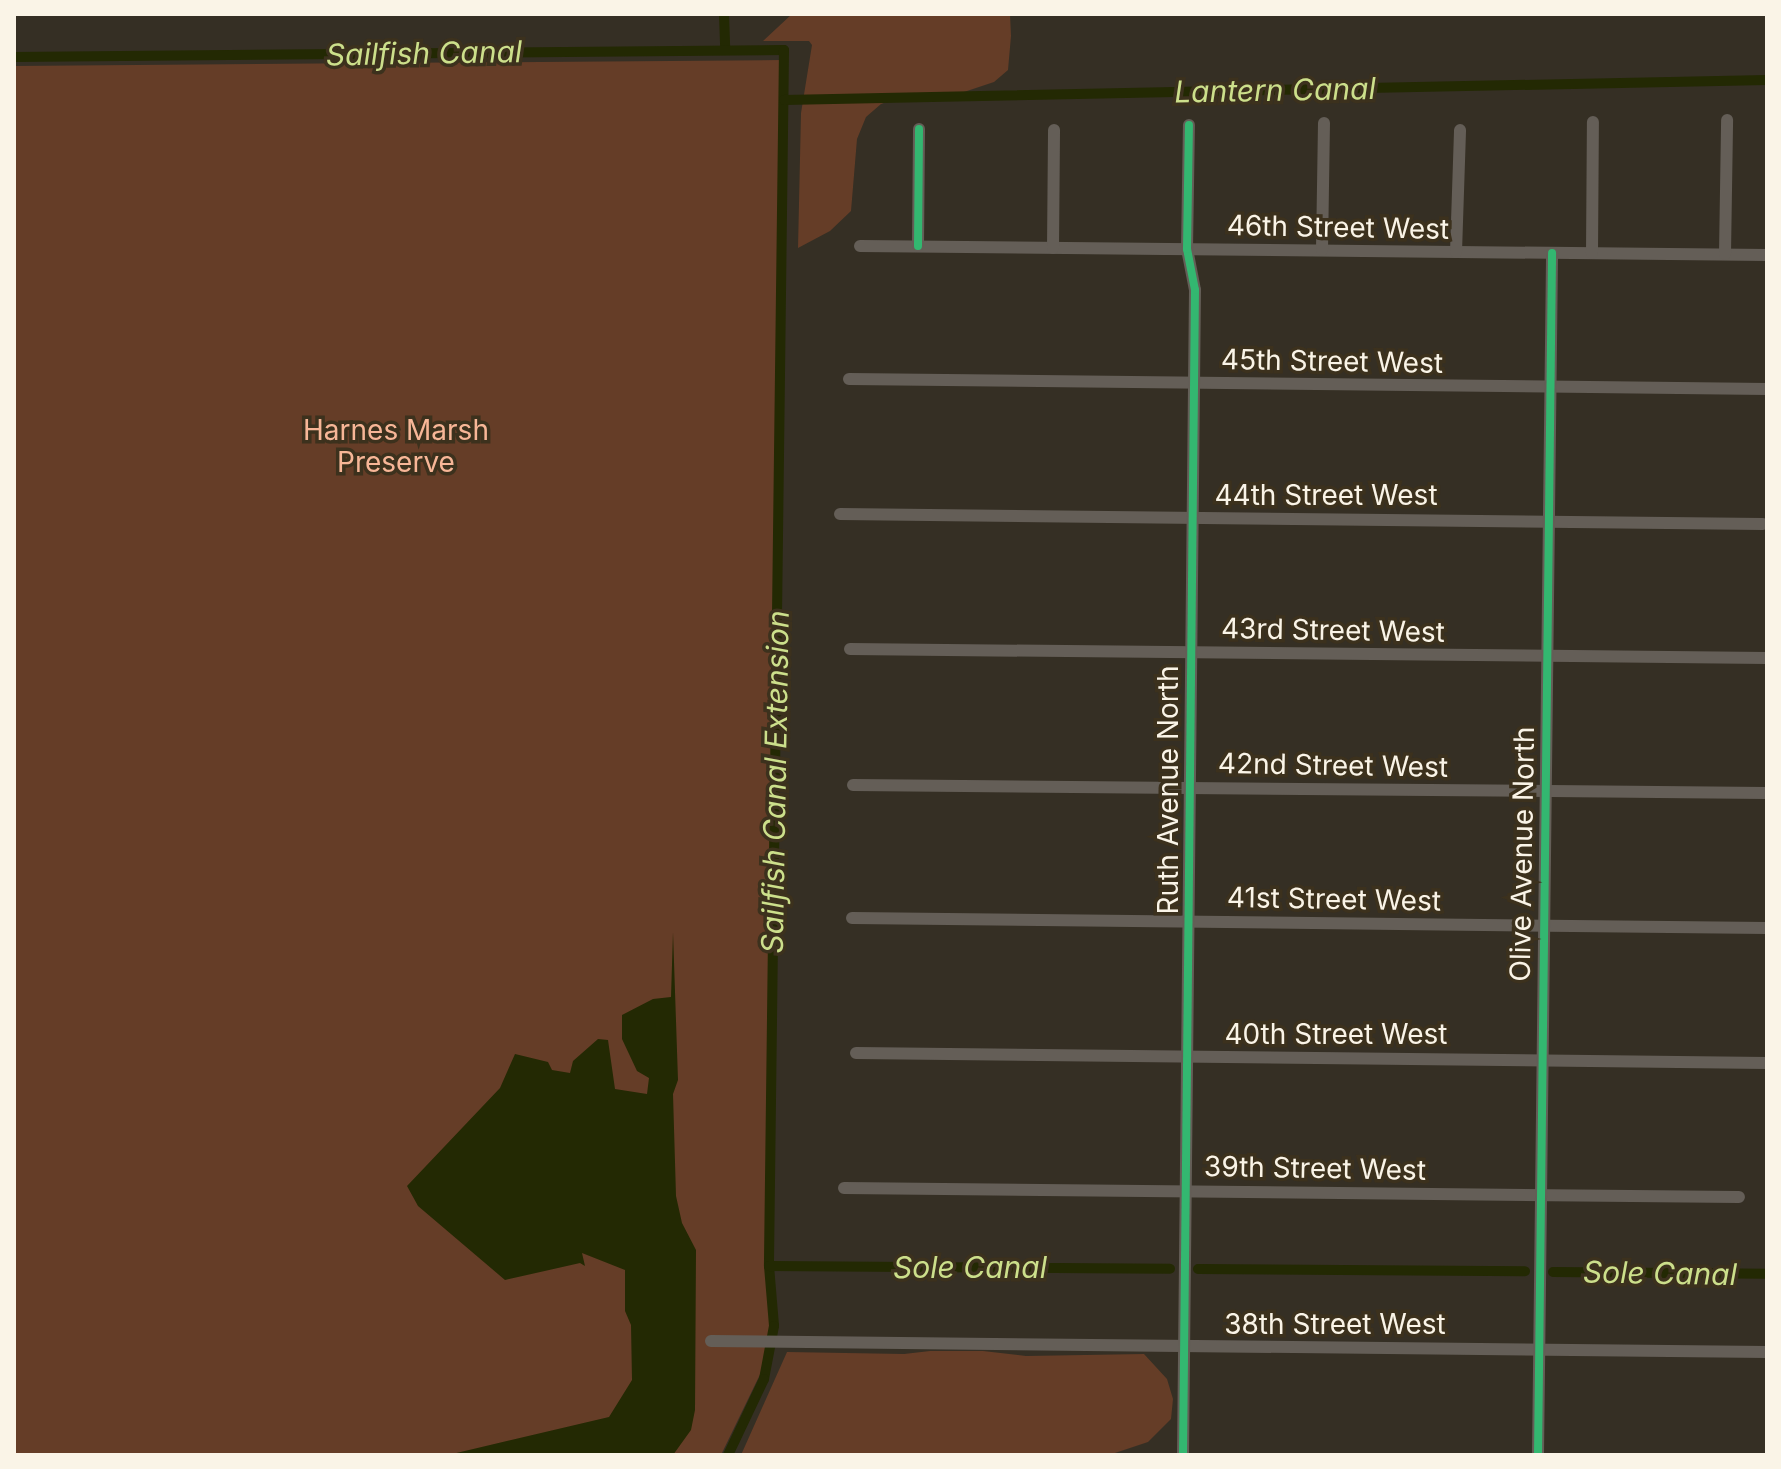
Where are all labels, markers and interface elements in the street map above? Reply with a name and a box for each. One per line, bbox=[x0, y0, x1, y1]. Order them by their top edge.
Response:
water label: Sailfish Canal bbox=[326, 33, 522, 73]
water label: Lantern Canal bbox=[1174, 70, 1376, 110]
street label: 46th Street West bbox=[1227, 208, 1449, 246]
street label: 45th Street West bbox=[1221, 342, 1443, 380]
park label: Harnes Marsh Preserve bbox=[303, 413, 489, 479]
street label: 44th Street West bbox=[1214, 478, 1438, 512]
water label: Sailfish Canal Extension bbox=[754, 610, 796, 954]
street label: 43rd Street West bbox=[1221, 611, 1445, 649]
street label: Ruth Avenue North bbox=[1151, 666, 1185, 914]
street label: Olive Avenue North bbox=[1503, 726, 1541, 982]
street label: 42nd Street West bbox=[1218, 746, 1448, 784]
street label: 41st Street West bbox=[1227, 880, 1441, 918]
street label: 40th Street West bbox=[1224, 1017, 1448, 1051]
street label: 39th Street West bbox=[1204, 1149, 1426, 1187]
water label: Sole Canal bbox=[893, 1249, 1047, 1285]
water label: Sole Canal bbox=[1583, 1254, 1737, 1292]
street label: 38th Street West bbox=[1224, 1307, 1446, 1341]

